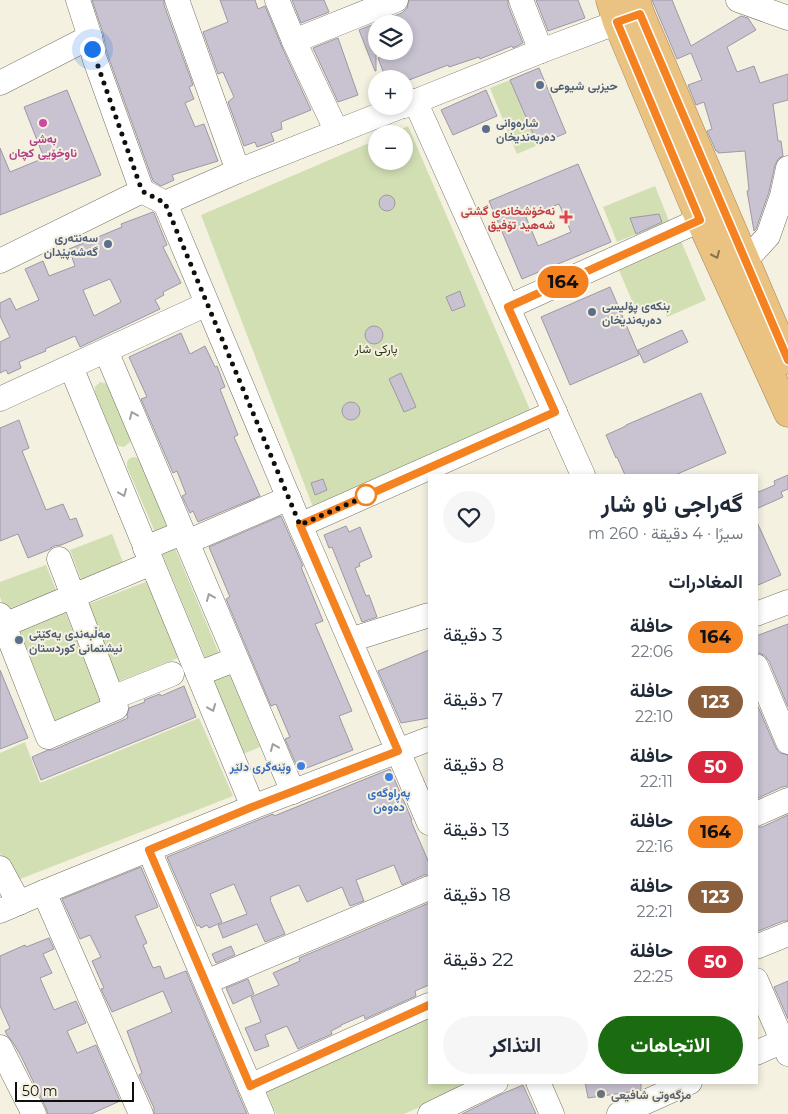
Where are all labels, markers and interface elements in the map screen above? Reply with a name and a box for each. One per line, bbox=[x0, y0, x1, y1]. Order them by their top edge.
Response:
map controls bbox=[368, 15, 413, 170]
button: layers bbox=[368, 15, 413, 60]
your location bbox=[80, 37, 105, 62]
button: + bbox=[368, 70, 413, 115]
place label: حیزبی شیوعی bbox=[550, 78, 618, 94]
marker: حیزبی شیوعی bbox=[534, 79, 546, 91]
place label: شارەوانی دەربەندیخان bbox=[496, 115, 556, 145]
marker: بەشی ناوخۆیی کچان bbox=[37, 117, 49, 129]
marker: شارەوانی دەربەندیخان bbox=[480, 123, 492, 135]
button: − bbox=[368, 125, 413, 170]
place label: بەشی ناوخۆیی کچان bbox=[9, 131, 77, 161]
place label: نەخۆشخانەی گشتی شەهید تۆفیق bbox=[461, 203, 555, 233]
marker: نەخۆشخانەی گشتی شەهید تۆفیق bbox=[559, 210, 573, 224]
place label: سەنتەری گەشەپێدان bbox=[44, 230, 99, 260]
marker: سەنتەری گەشەپێدان bbox=[102, 238, 114, 250]
one-way arrow bbox=[710, 250, 721, 259]
line badge: 164 bbox=[534, 266, 592, 298]
text: 164 bbox=[548, 271, 578, 293]
place label: بنکەی پۆلیسی دەربەندیخان bbox=[602, 298, 671, 328]
marker: بنکەی پۆلیسی دەربەندیخان bbox=[586, 306, 598, 318]
park label: پاركى شار bbox=[354, 341, 398, 357]
one-way arrow bbox=[129, 411, 139, 420]
unlabelled marker bbox=[355, 484, 377, 506]
one-way arrow bbox=[116, 488, 127, 497]
text: گەراجی ناو شار bbox=[601, 489, 743, 518]
button: heart bbox=[443, 491, 495, 543]
text: سيرًا · 4 دقيقة · 260 m bbox=[588, 524, 743, 543]
text: المغادرات bbox=[668, 570, 743, 593]
one-way arrow bbox=[206, 593, 217, 602]
text: حافلة bbox=[630, 614, 673, 637]
text: 3 دقيقة bbox=[443, 623, 503, 646]
place label: مەڵبەندی یەکێتی نیشتمانی کوردستان bbox=[29, 626, 123, 656]
text: 164 bbox=[700, 626, 731, 648]
marker: مەڵبەندی یەکێتی نیشتمانی کوردستان bbox=[13, 634, 25, 646]
text: 22:06 bbox=[631, 642, 673, 661]
text: حافلة bbox=[630, 679, 673, 702]
text: 7 دقيقة bbox=[443, 688, 503, 711]
text: 123 bbox=[701, 691, 730, 713]
one-way arrow bbox=[205, 703, 216, 712]
text: 22:10 bbox=[635, 707, 673, 726]
one-way arrow bbox=[269, 743, 280, 752]
text: حافلة bbox=[630, 744, 673, 767]
text: 8 دقيقة bbox=[443, 753, 504, 776]
text: 50 bbox=[704, 756, 727, 778]
place label: وێنەگری دلێر bbox=[229, 759, 291, 775]
marker: وێنەگری دلێر bbox=[295, 760, 307, 772]
marker: پەڕاوگەی دەوەن bbox=[383, 771, 395, 783]
text: 22:11 bbox=[640, 772, 673, 791]
place label: پەڕاوگەی دەوەن bbox=[368, 785, 411, 815]
text: حافلة bbox=[630, 809, 673, 832]
text: 13 دقيقة bbox=[443, 818, 510, 841]
text: 164 bbox=[700, 821, 731, 843]
text: 22:16 bbox=[636, 837, 673, 856]
text: حافلة bbox=[630, 874, 673, 897]
text: 18 دقيقة bbox=[443, 883, 511, 906]
text: 123 bbox=[701, 886, 730, 908]
text: 22:21 bbox=[637, 902, 673, 921]
text: حافلة bbox=[630, 939, 673, 962]
text: 22 دقيقة bbox=[443, 948, 514, 971]
text: 50 bbox=[704, 951, 727, 973]
text: 22:25 bbox=[633, 967, 673, 986]
button: التذاكر bbox=[443, 1016, 588, 1074]
button: الاتجاهات bbox=[598, 1016, 743, 1074]
scale bar bbox=[15, 1079, 134, 1102]
text: 50 m bbox=[22, 1082, 58, 1100]
place label: مزگەوتی شافیعی bbox=[611, 1087, 692, 1103]
marker: مزگەوتی شافیعی bbox=[595, 1088, 607, 1100]

